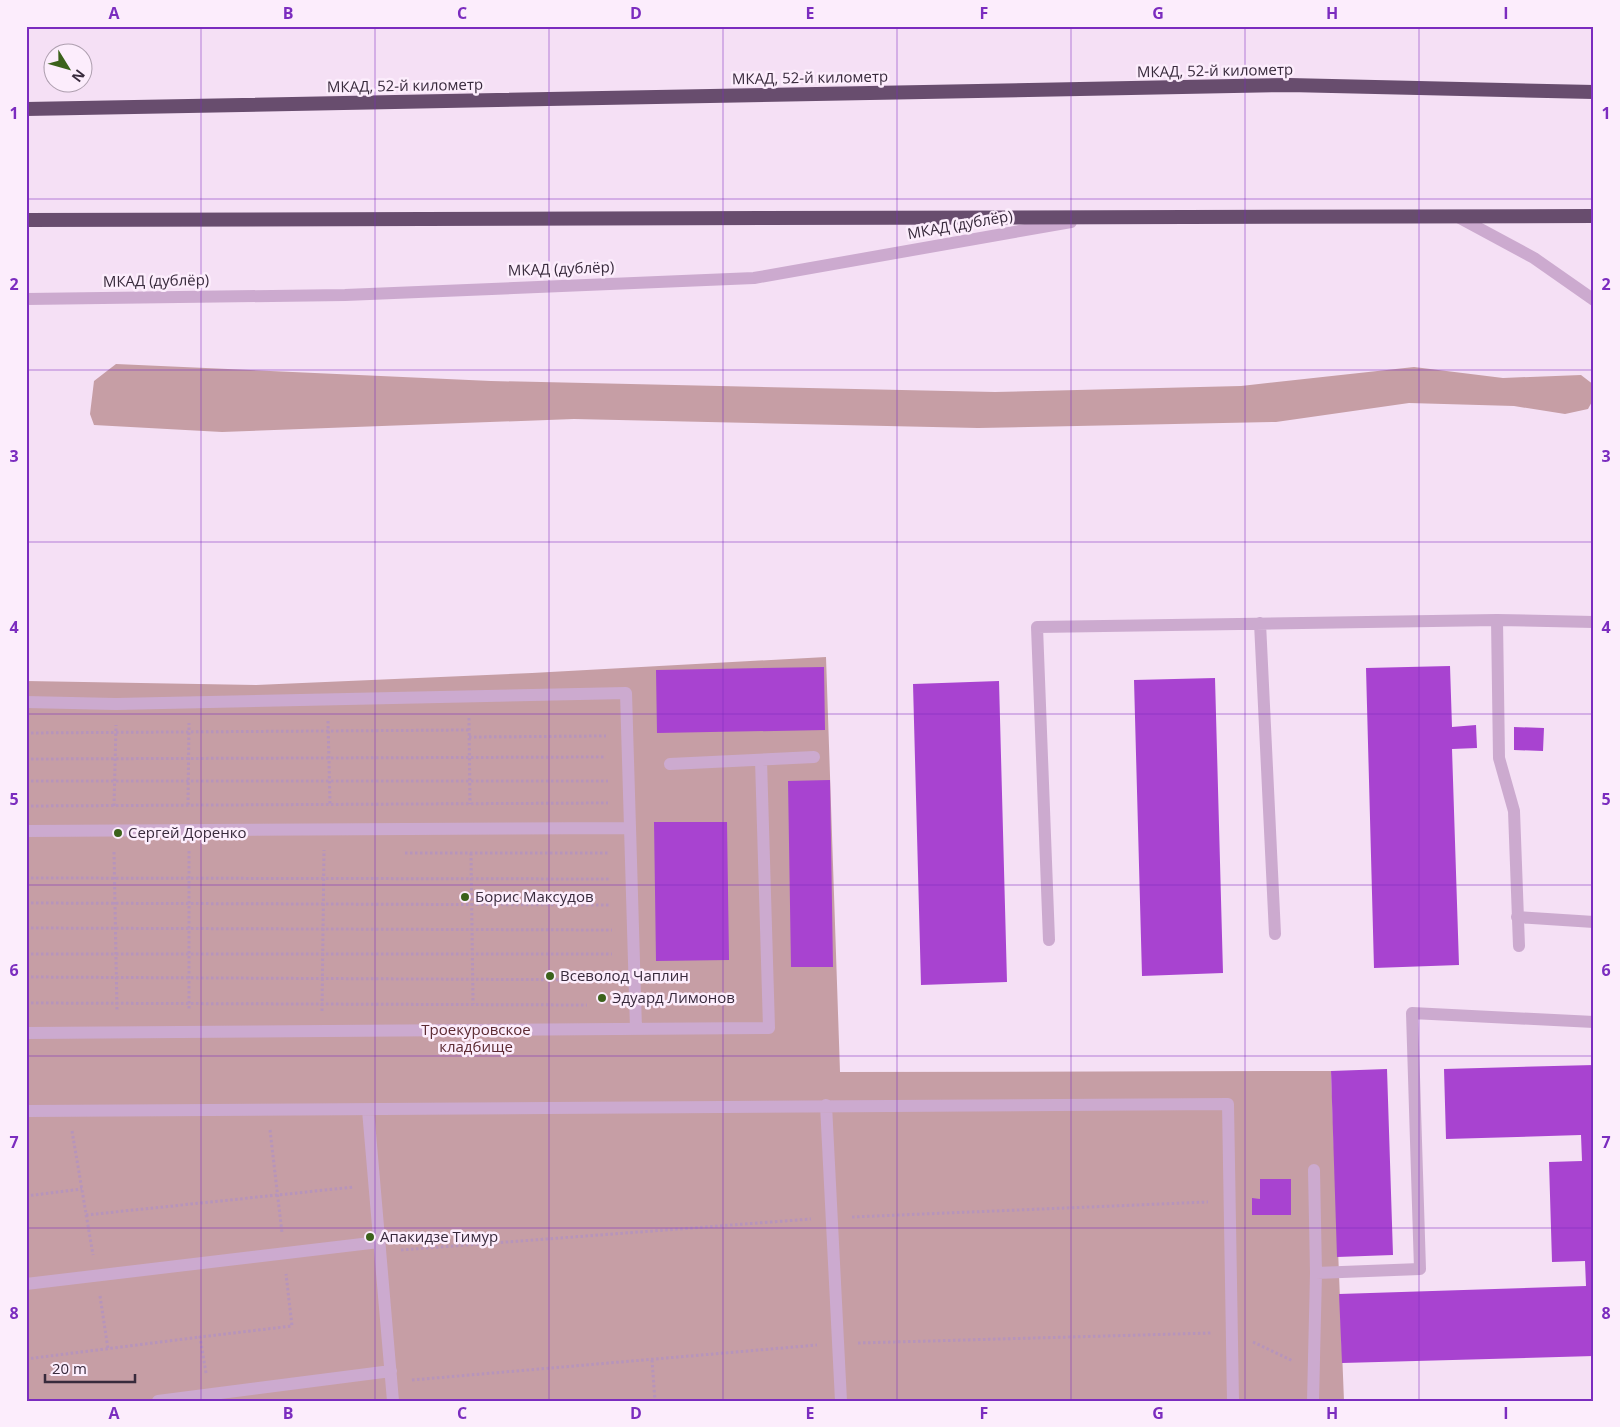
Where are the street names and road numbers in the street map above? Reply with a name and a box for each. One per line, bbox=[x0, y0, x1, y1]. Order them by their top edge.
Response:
street label: МКАД, 52-й километр bbox=[1137, 59, 1293, 81]
street label: МКАД, 52-й километр bbox=[732, 66, 888, 88]
street label: МКАД, 52-й километр bbox=[327, 74, 483, 96]
street label: МКАД (дублёр) bbox=[906, 205, 1014, 243]
street label: МКАД (дублёр) bbox=[507, 256, 614, 280]
street label: МКАД (дублёр) bbox=[103, 269, 209, 291]

